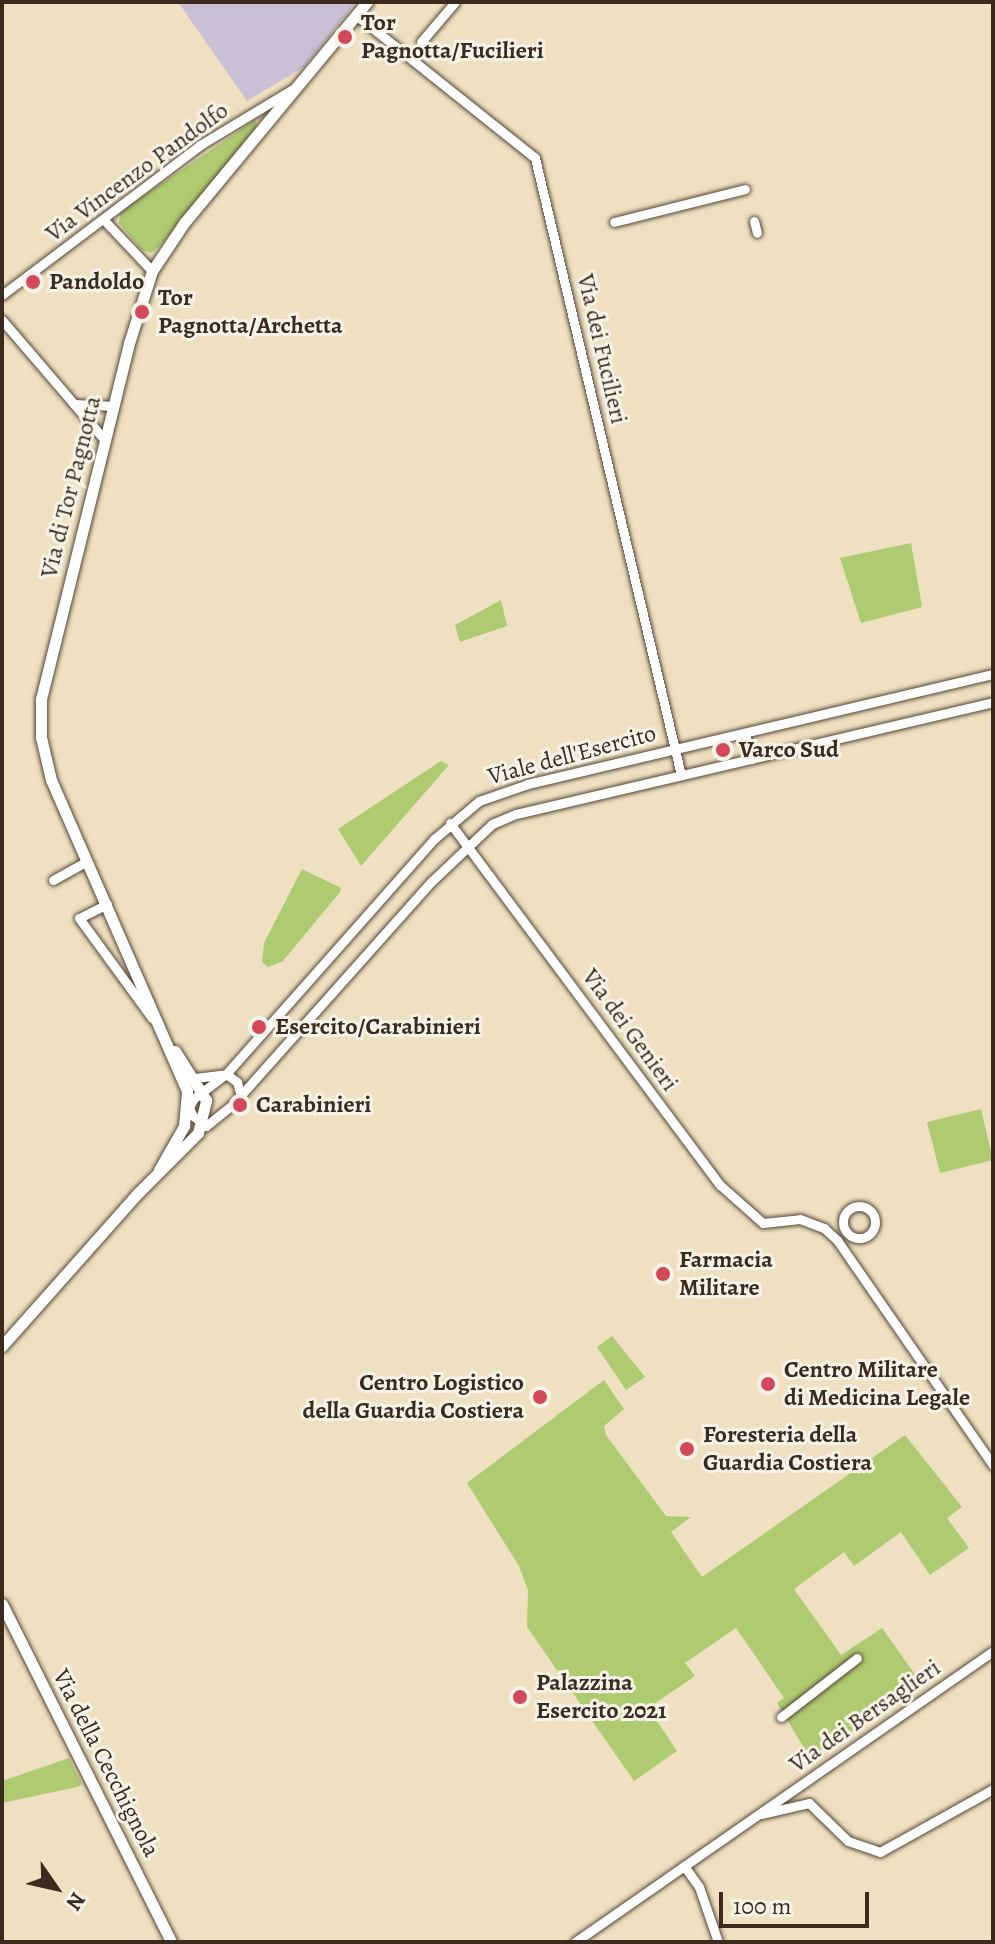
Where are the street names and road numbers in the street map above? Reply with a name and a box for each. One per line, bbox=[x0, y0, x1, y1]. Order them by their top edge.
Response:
street label: Via Vincenzo Pandolfo bbox=[40, 96, 234, 248]
street label: Via dei Fucilieri bbox=[571, 271, 633, 427]
street label: Via di Tor Pagnotta bbox=[34, 393, 108, 581]
street label: Viale dell'Esercito bbox=[485, 719, 659, 791]
street label: Via dei Genieri bbox=[576, 963, 684, 1097]
street label: Via dei Bersaglieri bbox=[784, 1653, 946, 1779]
street label: Via della Cecchignola bbox=[46, 1664, 166, 1862]

